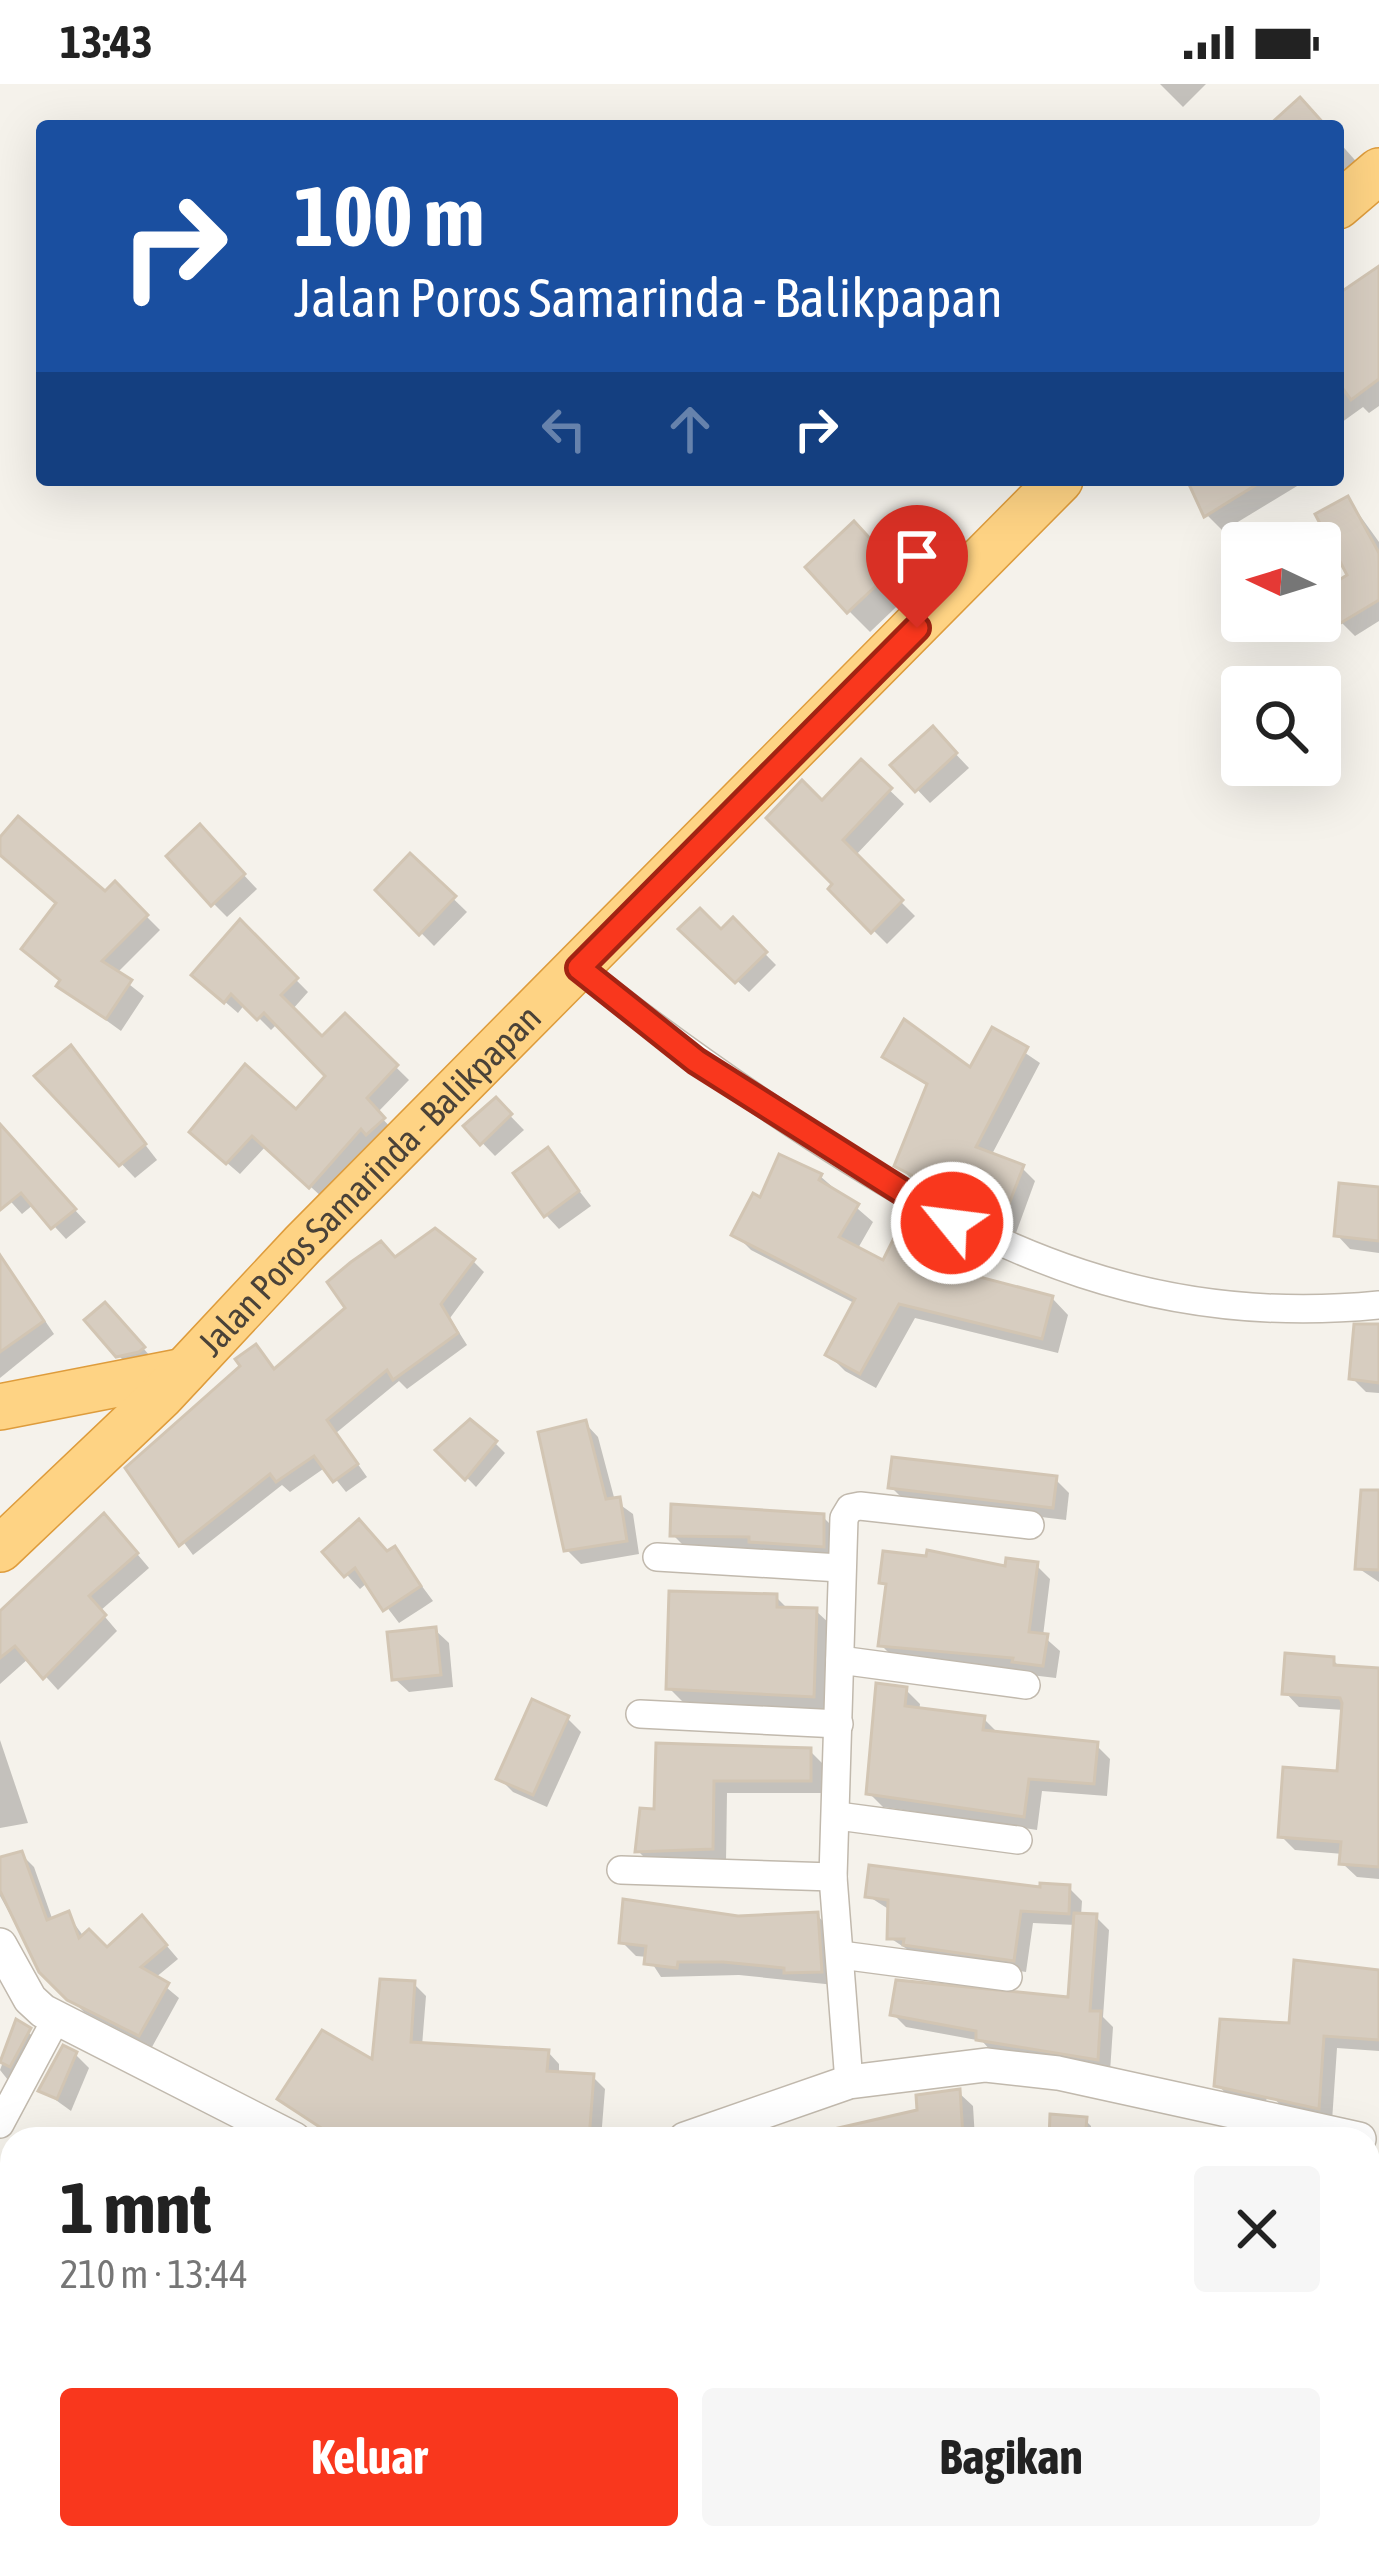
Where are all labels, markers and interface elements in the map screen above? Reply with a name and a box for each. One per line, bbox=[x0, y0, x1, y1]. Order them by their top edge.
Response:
text: 13:43 bbox=[60, 16, 153, 68]
icon: right bbox=[96, 168, 252, 324]
text: 100 m bbox=[294, 168, 484, 264]
text: Jalan Poros Samarinda - Balikpapan bbox=[294, 267, 1003, 328]
icon: left bbox=[531, 396, 597, 462]
icon: ahead bbox=[657, 396, 723, 462]
icon: right bbox=[783, 396, 849, 462]
pin bbox=[866, 505, 968, 628]
north arrow bbox=[1221, 522, 1341, 642]
map controls bbox=[1221, 522, 1341, 786]
icon: arrive bbox=[884, 523, 950, 589]
button: search bbox=[1221, 666, 1341, 786]
street label: Jalan Poros Samarinda - Balikpapan bbox=[189, 996, 549, 1364]
position arrow bbox=[889, 1160, 1015, 1286]
text: 1 mnt bbox=[60, 2166, 211, 2248]
button: close bbox=[1194, 2166, 1320, 2292]
text: 210 m · 13:44 bbox=[60, 2252, 248, 2296]
button: Keluar bbox=[60, 2388, 678, 2526]
button: Bagikan bbox=[702, 2388, 1320, 2526]

